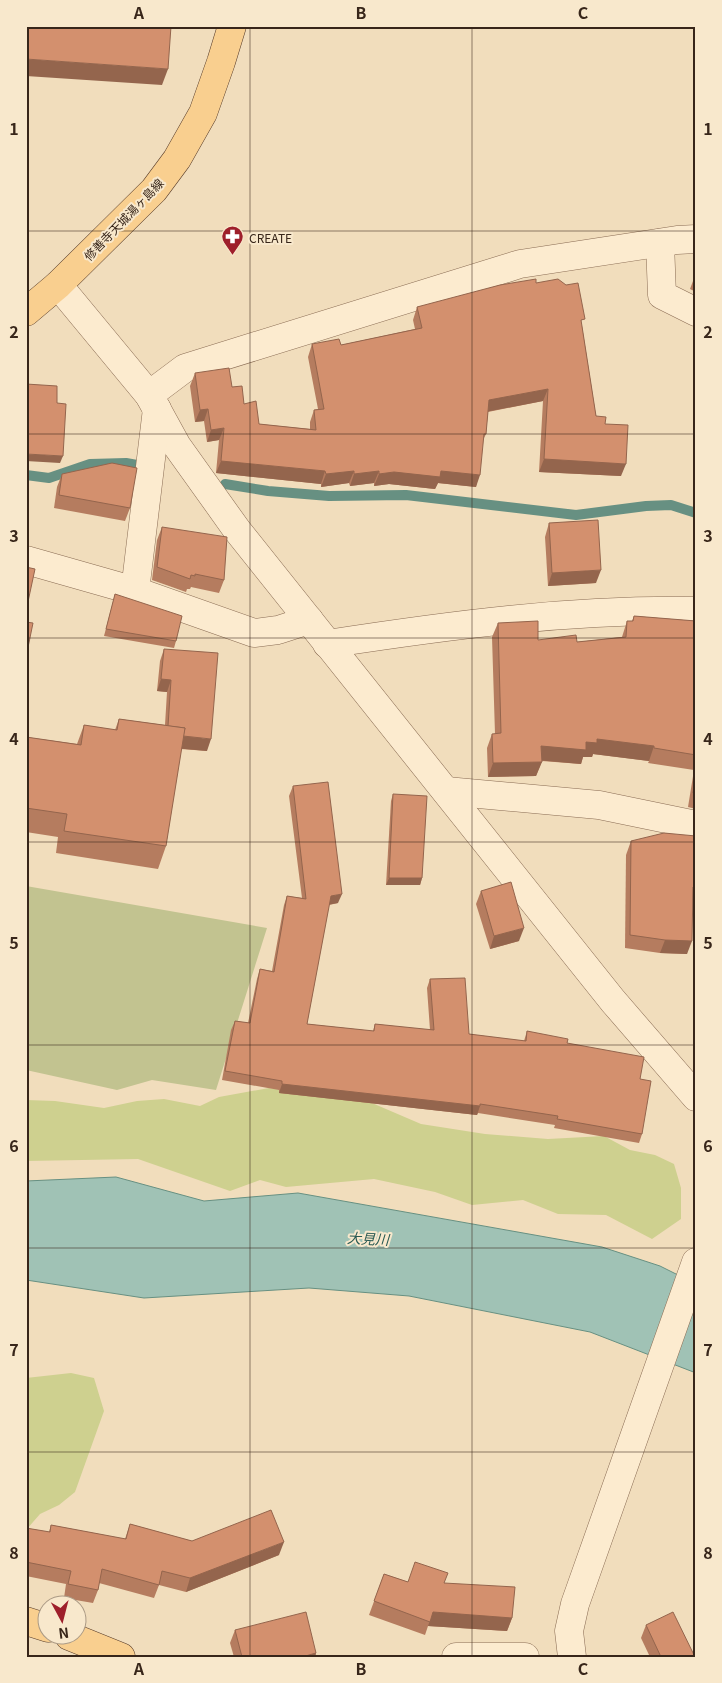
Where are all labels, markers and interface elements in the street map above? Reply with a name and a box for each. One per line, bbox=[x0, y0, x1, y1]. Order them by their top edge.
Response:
text: A bbox=[133, 0, 145, 24]
text: B bbox=[356, 0, 367, 24]
text: C bbox=[578, 0, 589, 24]
text: 1 bbox=[9, 116, 19, 140]
text: 1 bbox=[703, 116, 713, 140]
street label: 修善寺天城湯ヶ島線 bbox=[79, 174, 167, 264]
pharmacy icon: CREATE bbox=[221, 225, 245, 256]
place label: CREATE bbox=[249, 229, 292, 246]
text: 2 bbox=[9, 319, 19, 343]
text: 2 bbox=[703, 319, 713, 343]
text: 3 bbox=[9, 523, 19, 547]
text: 3 bbox=[703, 523, 713, 547]
text: 4 bbox=[9, 726, 19, 750]
text: 4 bbox=[703, 726, 713, 750]
text: 5 bbox=[9, 930, 19, 954]
text: 5 bbox=[703, 930, 713, 954]
text: 6 bbox=[9, 1133, 19, 1157]
text: 6 bbox=[703, 1133, 713, 1157]
water label: 大見川 bbox=[347, 1227, 391, 1249]
text: 7 bbox=[9, 1337, 19, 1361]
text: 7 bbox=[703, 1337, 713, 1361]
text: 8 bbox=[9, 1540, 19, 1564]
text: 8 bbox=[703, 1540, 713, 1564]
north arrow bbox=[38, 1596, 88, 1646]
text: N bbox=[57, 1623, 70, 1644]
text: A bbox=[133, 1656, 145, 1680]
text: B bbox=[356, 1656, 367, 1680]
text: C bbox=[578, 1656, 589, 1680]

